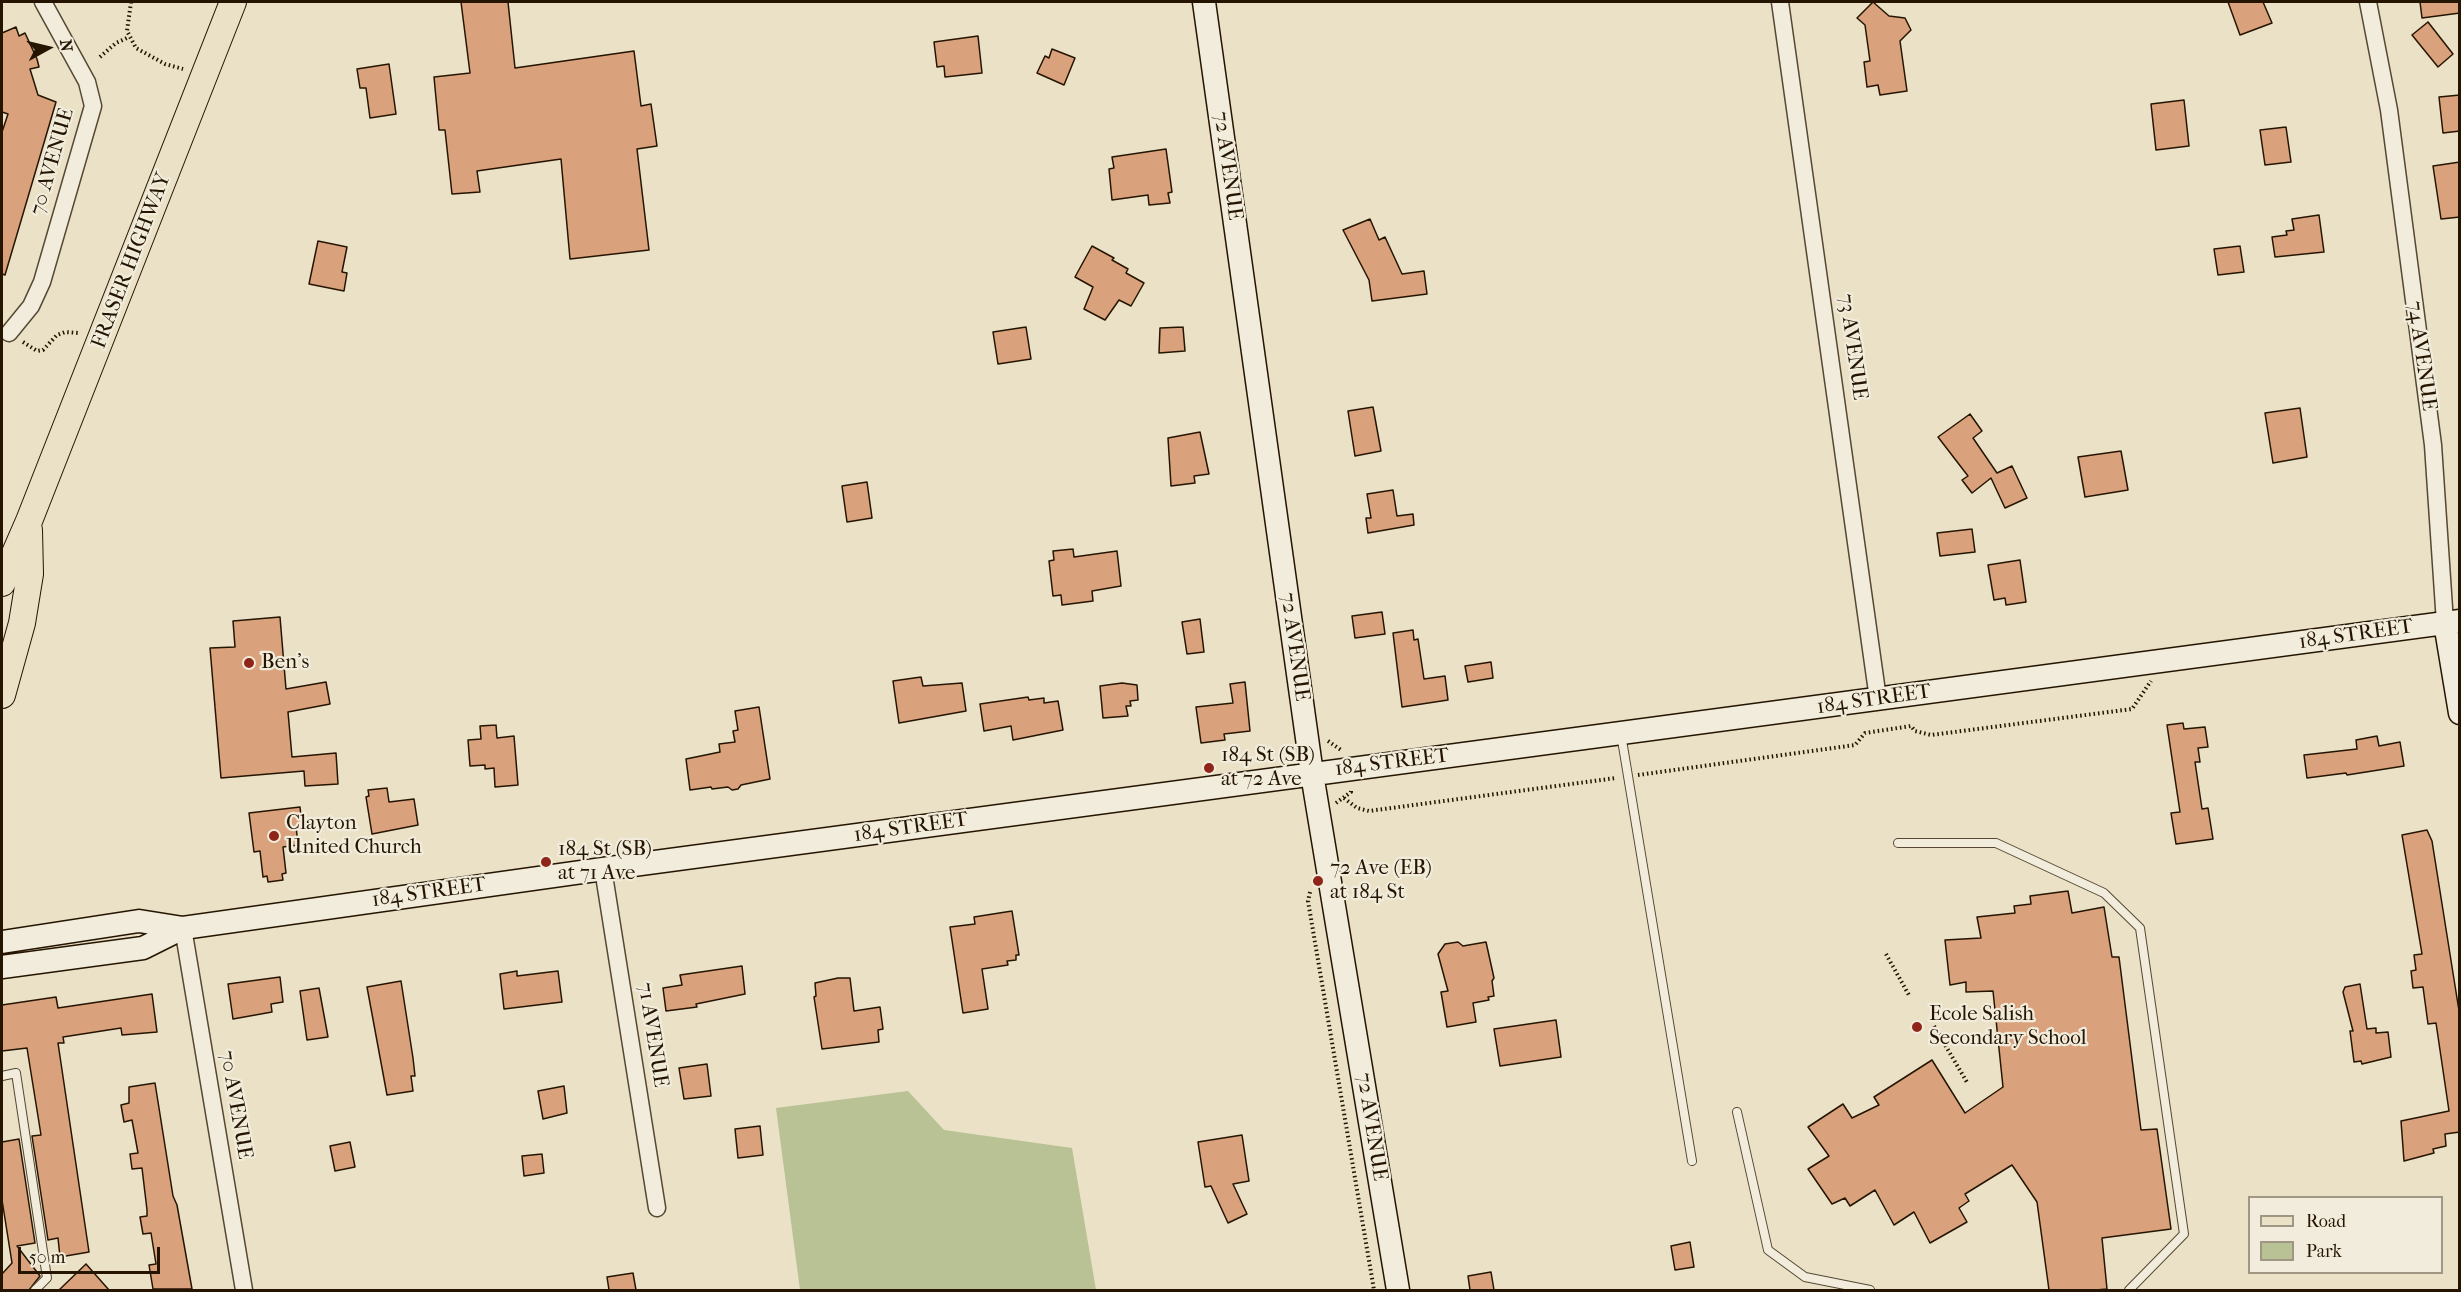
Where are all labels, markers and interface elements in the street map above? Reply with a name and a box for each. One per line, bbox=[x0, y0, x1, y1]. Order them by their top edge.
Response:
north arrow bbox=[18, 18, 78, 78]
text: N bbox=[56, 38, 77, 53]
street label: 70 AVENUE bbox=[26, 106, 80, 218]
street label: 72 AVENUE bbox=[1207, 110, 1247, 222]
street label: FRASER HIGHWAY bbox=[87, 170, 177, 352]
street label: 73 AVENUE bbox=[1832, 292, 1872, 402]
street label: 74 AVENUE bbox=[2401, 300, 2441, 412]
street label: 72 AVENUE bbox=[1274, 591, 1314, 703]
street label: 184 STREET bbox=[2297, 615, 2415, 655]
place label: Ben's bbox=[261, 650, 309, 676]
marker: Ben's bbox=[242, 656, 256, 670]
street label: 184 STREET bbox=[1815, 680, 1933, 720]
place label: 184 St (SB) at 72 Ave bbox=[1221, 743, 1315, 793]
street label: 184 STREET bbox=[1333, 743, 1451, 783]
marker: 184 St (SB) at 72 Ave bbox=[1202, 761, 1216, 775]
street label: 184 STREET bbox=[852, 808, 970, 848]
place label: Clayton United Church bbox=[286, 811, 422, 861]
marker: Clayton United Church bbox=[267, 829, 281, 843]
place label: 184 St (SB) at 71 Ave bbox=[558, 837, 652, 887]
marker: 184 St (SB) at 71 Ave bbox=[539, 855, 553, 869]
place label: 72 Ave (EB) at 184 St bbox=[1330, 856, 1432, 906]
street label: 184 STREET bbox=[370, 873, 488, 913]
marker: 72 Ave (EB) at 184 St bbox=[1311, 874, 1325, 888]
street label: 71 AVENUE bbox=[631, 981, 673, 1089]
place label: Ecole Salish Secondary School bbox=[1929, 1002, 2087, 1052]
marker: Ecole Salish Secondary School bbox=[1910, 1020, 1924, 1034]
street label: 70 AVENUE bbox=[213, 1049, 257, 1161]
street label: 72 AVENUE bbox=[1350, 1071, 1392, 1183]
legend bbox=[2248, 1196, 2443, 1274]
text: Road bbox=[2306, 1211, 2346, 1232]
scale bar bbox=[21, 1235, 164, 1273]
text: Park bbox=[2306, 1241, 2342, 1262]
text: 50 m bbox=[29, 1247, 65, 1268]

